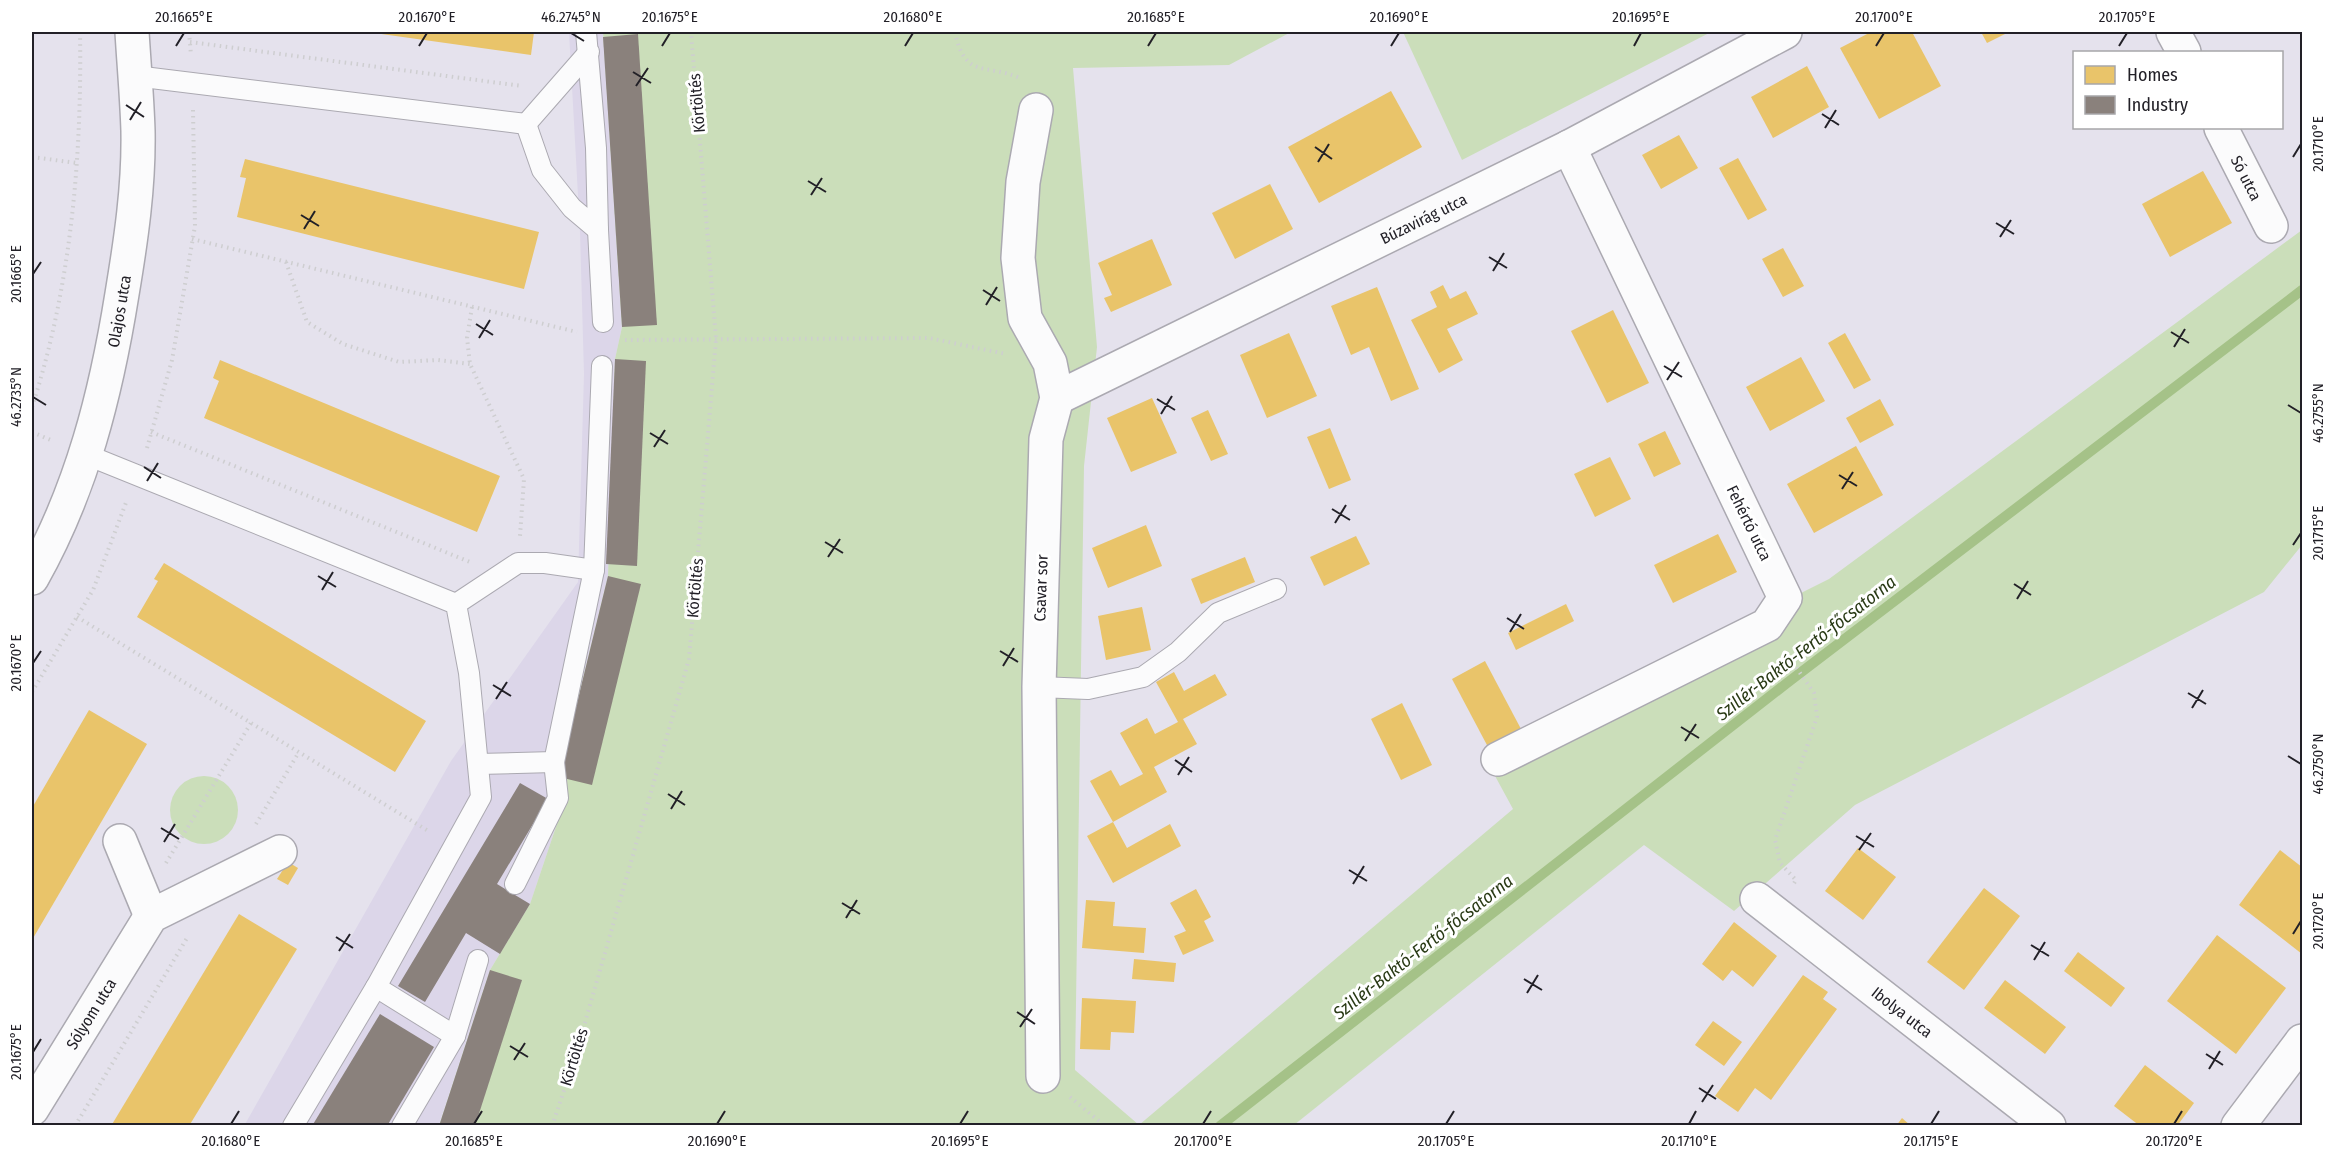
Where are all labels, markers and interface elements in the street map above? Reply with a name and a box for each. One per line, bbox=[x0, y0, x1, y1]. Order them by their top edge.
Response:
text: 20.1665°E bbox=[155, 8, 213, 26]
text: 20.1670°E bbox=[399, 8, 455, 26]
text: 46.2745°N bbox=[541, 8, 601, 26]
text: 20.1675°E bbox=[642, 8, 698, 26]
text: 20.1680°E bbox=[884, 8, 942, 26]
text: 20.1685°E bbox=[1127, 8, 1185, 26]
text: 20.1690°E bbox=[1370, 8, 1428, 26]
text: 20.1695°E bbox=[1612, 8, 1670, 26]
text: 20.1700°E bbox=[1855, 8, 1913, 26]
text: 20.1705°E bbox=[2099, 8, 2155, 26]
legend bbox=[2073, 51, 2283, 129]
text: Homes bbox=[2127, 64, 2178, 86]
street label: Körtöltés bbox=[685, 72, 709, 134]
text: Industry bbox=[2127, 94, 2188, 116]
text: 20.1710°E bbox=[2309, 116, 2327, 172]
street label: Só utca bbox=[2227, 152, 2266, 204]
street label: Búzavirág utca bbox=[1377, 189, 1470, 248]
text: 20.1665°E bbox=[7, 245, 25, 303]
street label: Olajos utca bbox=[103, 274, 134, 349]
text: 46.2735°N bbox=[7, 367, 25, 427]
text: 46.2755°N bbox=[2309, 383, 2327, 443]
street label: Fehértó utca bbox=[1723, 482, 1775, 564]
text: 20.1715°E bbox=[2309, 506, 2327, 560]
street label: Csavar sor bbox=[1030, 554, 1052, 622]
street label: Körtöltés bbox=[683, 557, 707, 619]
water label: Szillér-Baktó-Fertő-főcsatorna bbox=[1711, 571, 1900, 726]
text: 20.1670°E bbox=[7, 635, 25, 691]
text: 46.2750°N bbox=[2309, 733, 2327, 795]
water label: Szillér-Baktó-Fertő-főcsatorna bbox=[1328, 870, 1517, 1025]
text: 20.1720°E bbox=[2309, 893, 2327, 949]
street label: Sólyom utca bbox=[62, 975, 120, 1053]
street label: Ibolya utca bbox=[1868, 982, 1937, 1042]
text: 20.1675°E bbox=[7, 1024, 25, 1080]
street label: Körtöltés bbox=[556, 1026, 592, 1088]
text: 20.1680°E bbox=[202, 1132, 260, 1150]
text: 20.1685°E bbox=[445, 1132, 503, 1150]
text: 20.1690°E bbox=[688, 1132, 746, 1150]
text: 20.1695°E bbox=[931, 1132, 989, 1150]
text: 20.1700°E bbox=[1174, 1132, 1232, 1150]
text: 20.1705°E bbox=[1418, 1132, 1474, 1150]
text: 20.1710°E bbox=[1661, 1132, 1717, 1150]
text: 20.1715°E bbox=[1904, 1132, 1958, 1150]
text: 20.1720°E bbox=[2146, 1132, 2202, 1150]

